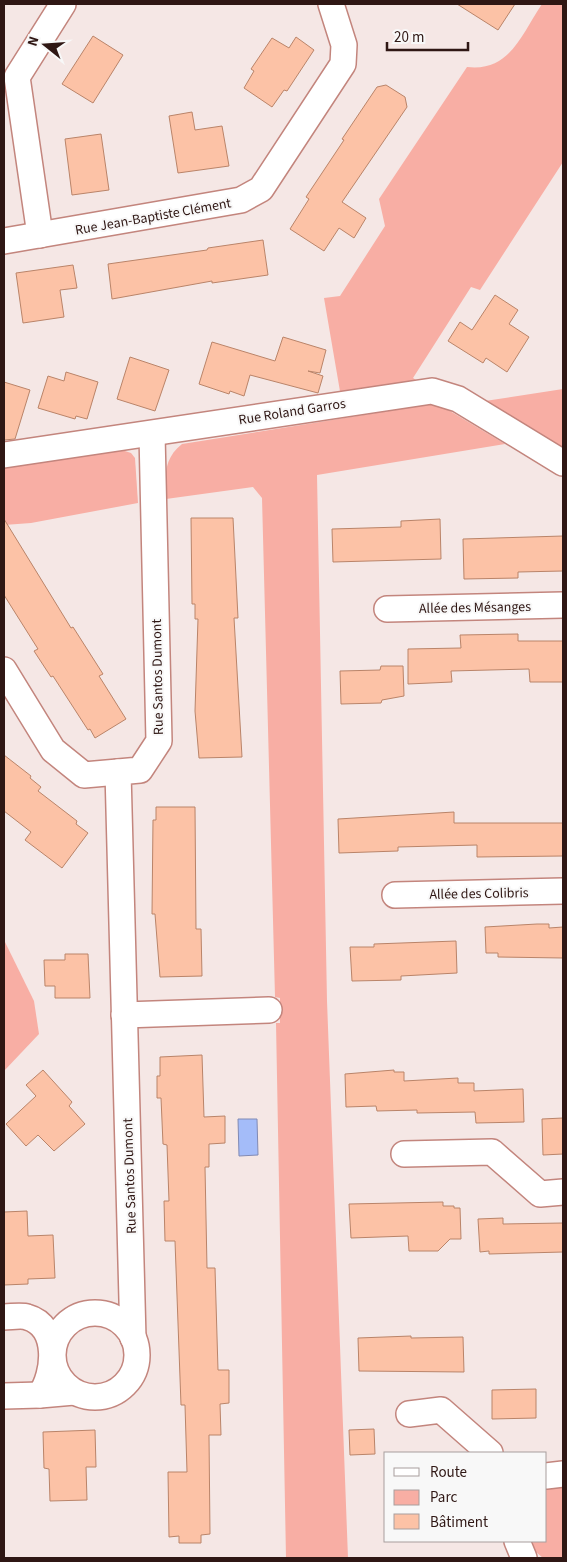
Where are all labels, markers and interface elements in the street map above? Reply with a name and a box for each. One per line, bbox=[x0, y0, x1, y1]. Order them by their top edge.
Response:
north arrow bbox=[20, 20, 70, 70]
scale bar bbox=[387, 20, 468, 52]
text: 20 m bbox=[394, 27, 424, 48]
text: N bbox=[23, 34, 44, 49]
street label: Rue Jean-Baptiste Clément bbox=[74, 193, 233, 241]
street label: Rue Roland Garros bbox=[237, 394, 347, 430]
street label: Allée des Mésanges bbox=[419, 597, 531, 619]
street label: Rue Santos Dumont bbox=[147, 619, 169, 735]
street label: Allée des Colibris bbox=[429, 883, 529, 905]
street label: Rue Santos Dumont bbox=[118, 1117, 142, 1234]
legend bbox=[384, 1452, 547, 1542]
text: Route bbox=[430, 1462, 467, 1483]
text: Parc bbox=[430, 1487, 457, 1508]
text: Bâtiment bbox=[430, 1512, 488, 1533]

